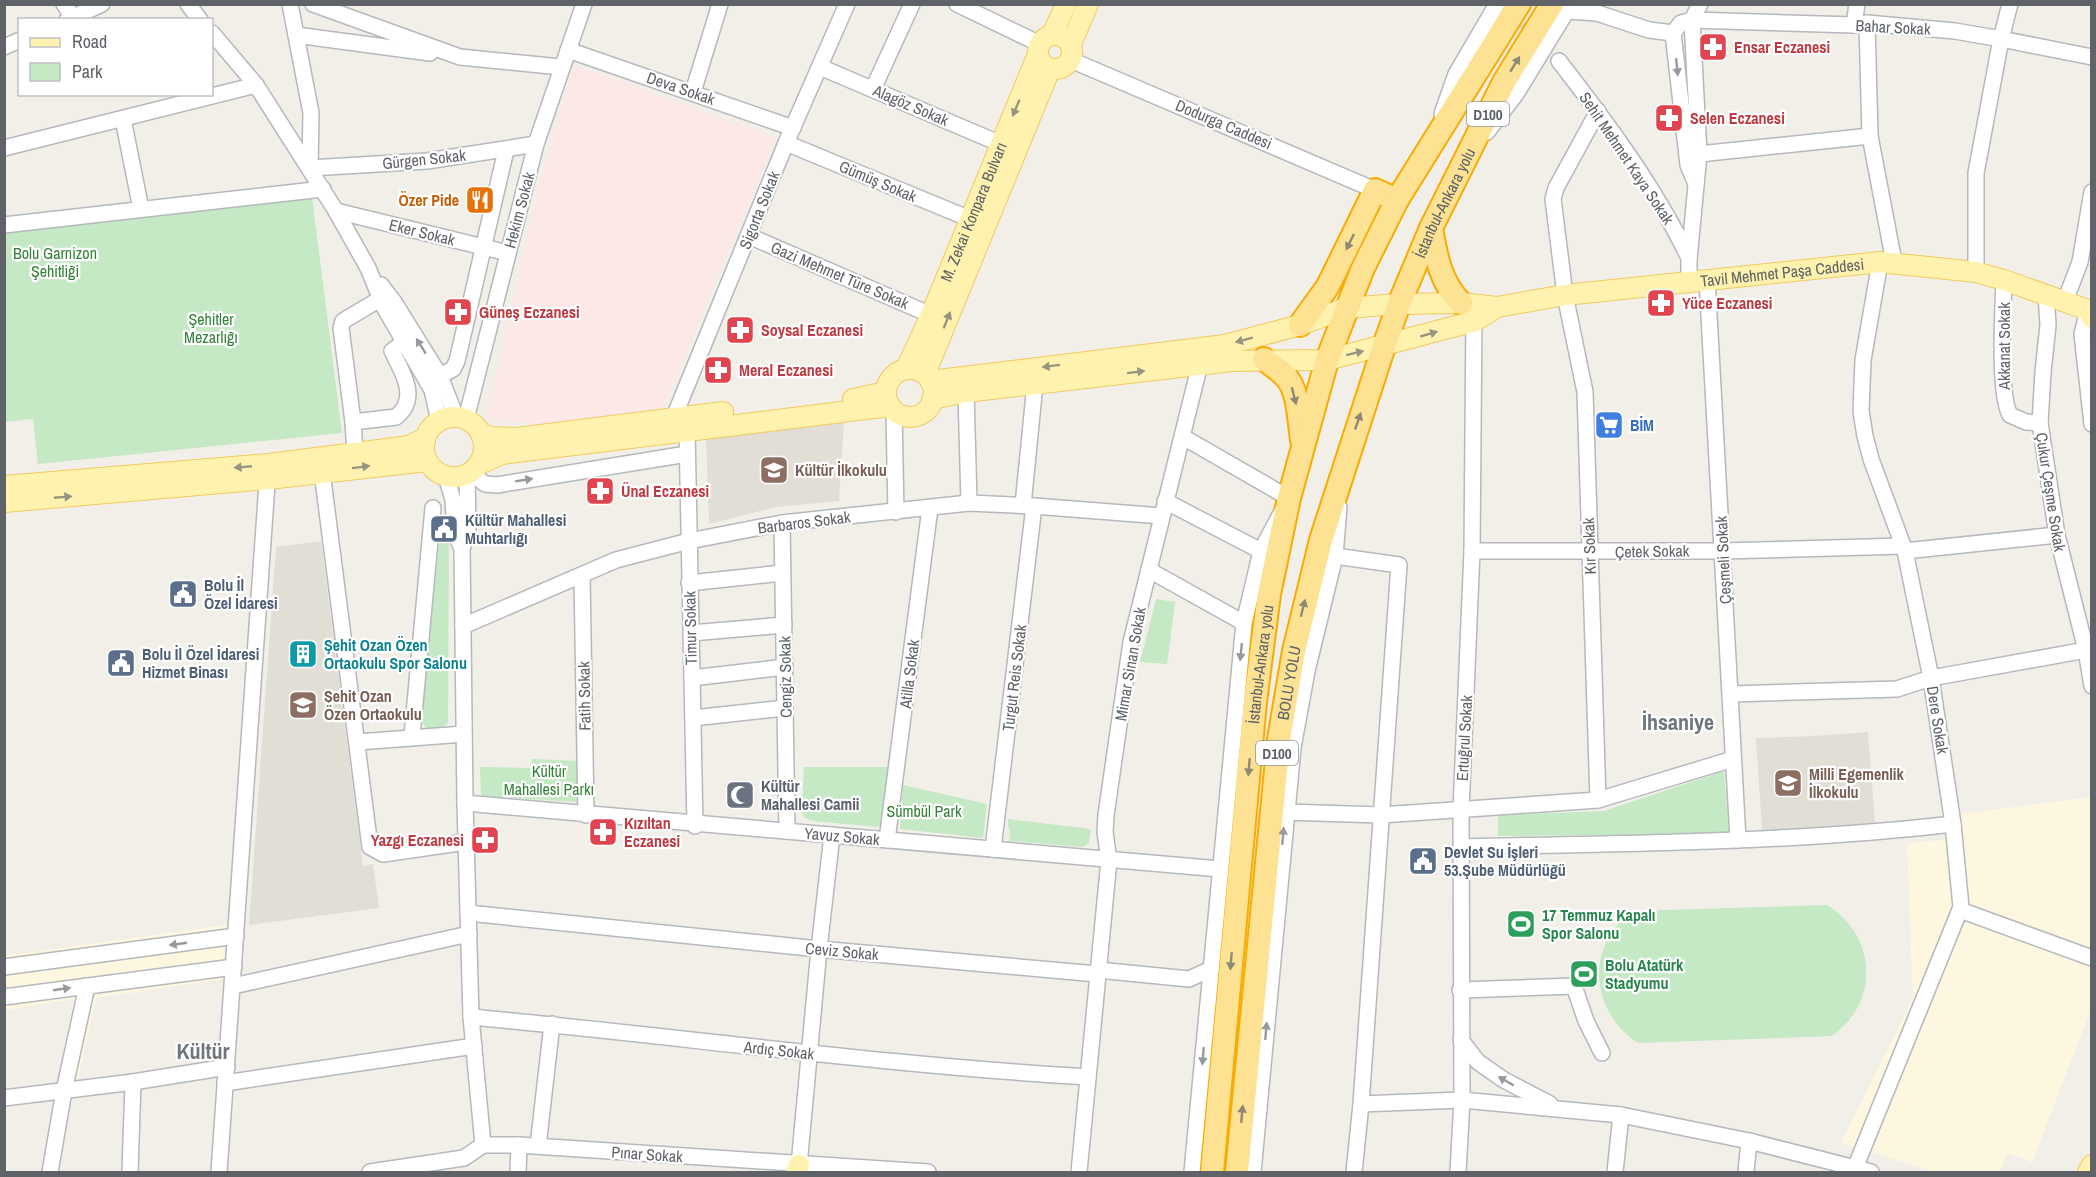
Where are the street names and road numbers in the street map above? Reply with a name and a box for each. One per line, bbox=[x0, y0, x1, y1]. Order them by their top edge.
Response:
street label: Bahar Sokak bbox=[1855, 14, 1932, 40]
street label: Deva Sokak bbox=[644, 66, 718, 110]
street label: Alagöz Sokak bbox=[869, 79, 953, 131]
street label: Sehit Mehmet Kaya Sokak bbox=[1574, 87, 1680, 229]
street label: Dodurga Caddesi bbox=[1172, 94, 1276, 154]
road number: D100 bbox=[1467, 102, 1509, 126]
street label: M. Zekai Konpara Bulvarı bbox=[935, 139, 1012, 285]
street label: Gürgen Sokak bbox=[381, 144, 467, 174]
street label: İstanbul-Ankara yolu bbox=[1409, 144, 1480, 261]
street label: Gümüş Sokak bbox=[836, 155, 921, 207]
street label: Sigorta Sokak bbox=[733, 167, 785, 252]
street label: Hekim Sokak bbox=[498, 169, 540, 251]
street label: Eker Sokak bbox=[387, 213, 458, 251]
street label: Gazi Mehmet Türe Sokak bbox=[768, 236, 913, 314]
street label: Tavil Mehmet Paşa Caddesi bbox=[1699, 253, 1865, 292]
street label: Akkanat Sokak bbox=[1993, 302, 2015, 391]
street label: Çukur Çeşme Sokak bbox=[2031, 431, 2071, 554]
street label: Barbaros Sokak bbox=[756, 505, 852, 539]
street label: Çeşmeli Sokak bbox=[1710, 515, 1736, 605]
street label: Kır Sokak bbox=[1577, 517, 1601, 575]
street label: Çetek Sokak bbox=[1615, 539, 1690, 563]
street label: Timur Sokak bbox=[678, 590, 702, 665]
street label: İstanbul-Ankara yolu bbox=[1242, 604, 1278, 725]
street label: Mimar Sinan Sokak bbox=[1109, 605, 1151, 723]
street label: Turgut Reis Sokak bbox=[997, 623, 1032, 733]
street label: Cengiz Sokak bbox=[773, 636, 797, 718]
street label: Atilla Sokak bbox=[894, 638, 924, 711]
street label: BOLU YOLU bbox=[1271, 643, 1306, 722]
street label: Fatih Sokak bbox=[572, 661, 596, 731]
street label: Dere Sokak bbox=[1922, 684, 1954, 756]
street label: Ertuğrul Sokak bbox=[1451, 694, 1477, 782]
road number: D100 bbox=[1256, 741, 1298, 765]
street label: Yavuz Sokak bbox=[803, 822, 881, 850]
street label: Ceviz Sokak bbox=[804, 937, 880, 965]
street label: Ardıç Sokak bbox=[742, 1035, 816, 1065]
street label: Pınar Sokak bbox=[611, 1141, 684, 1167]

